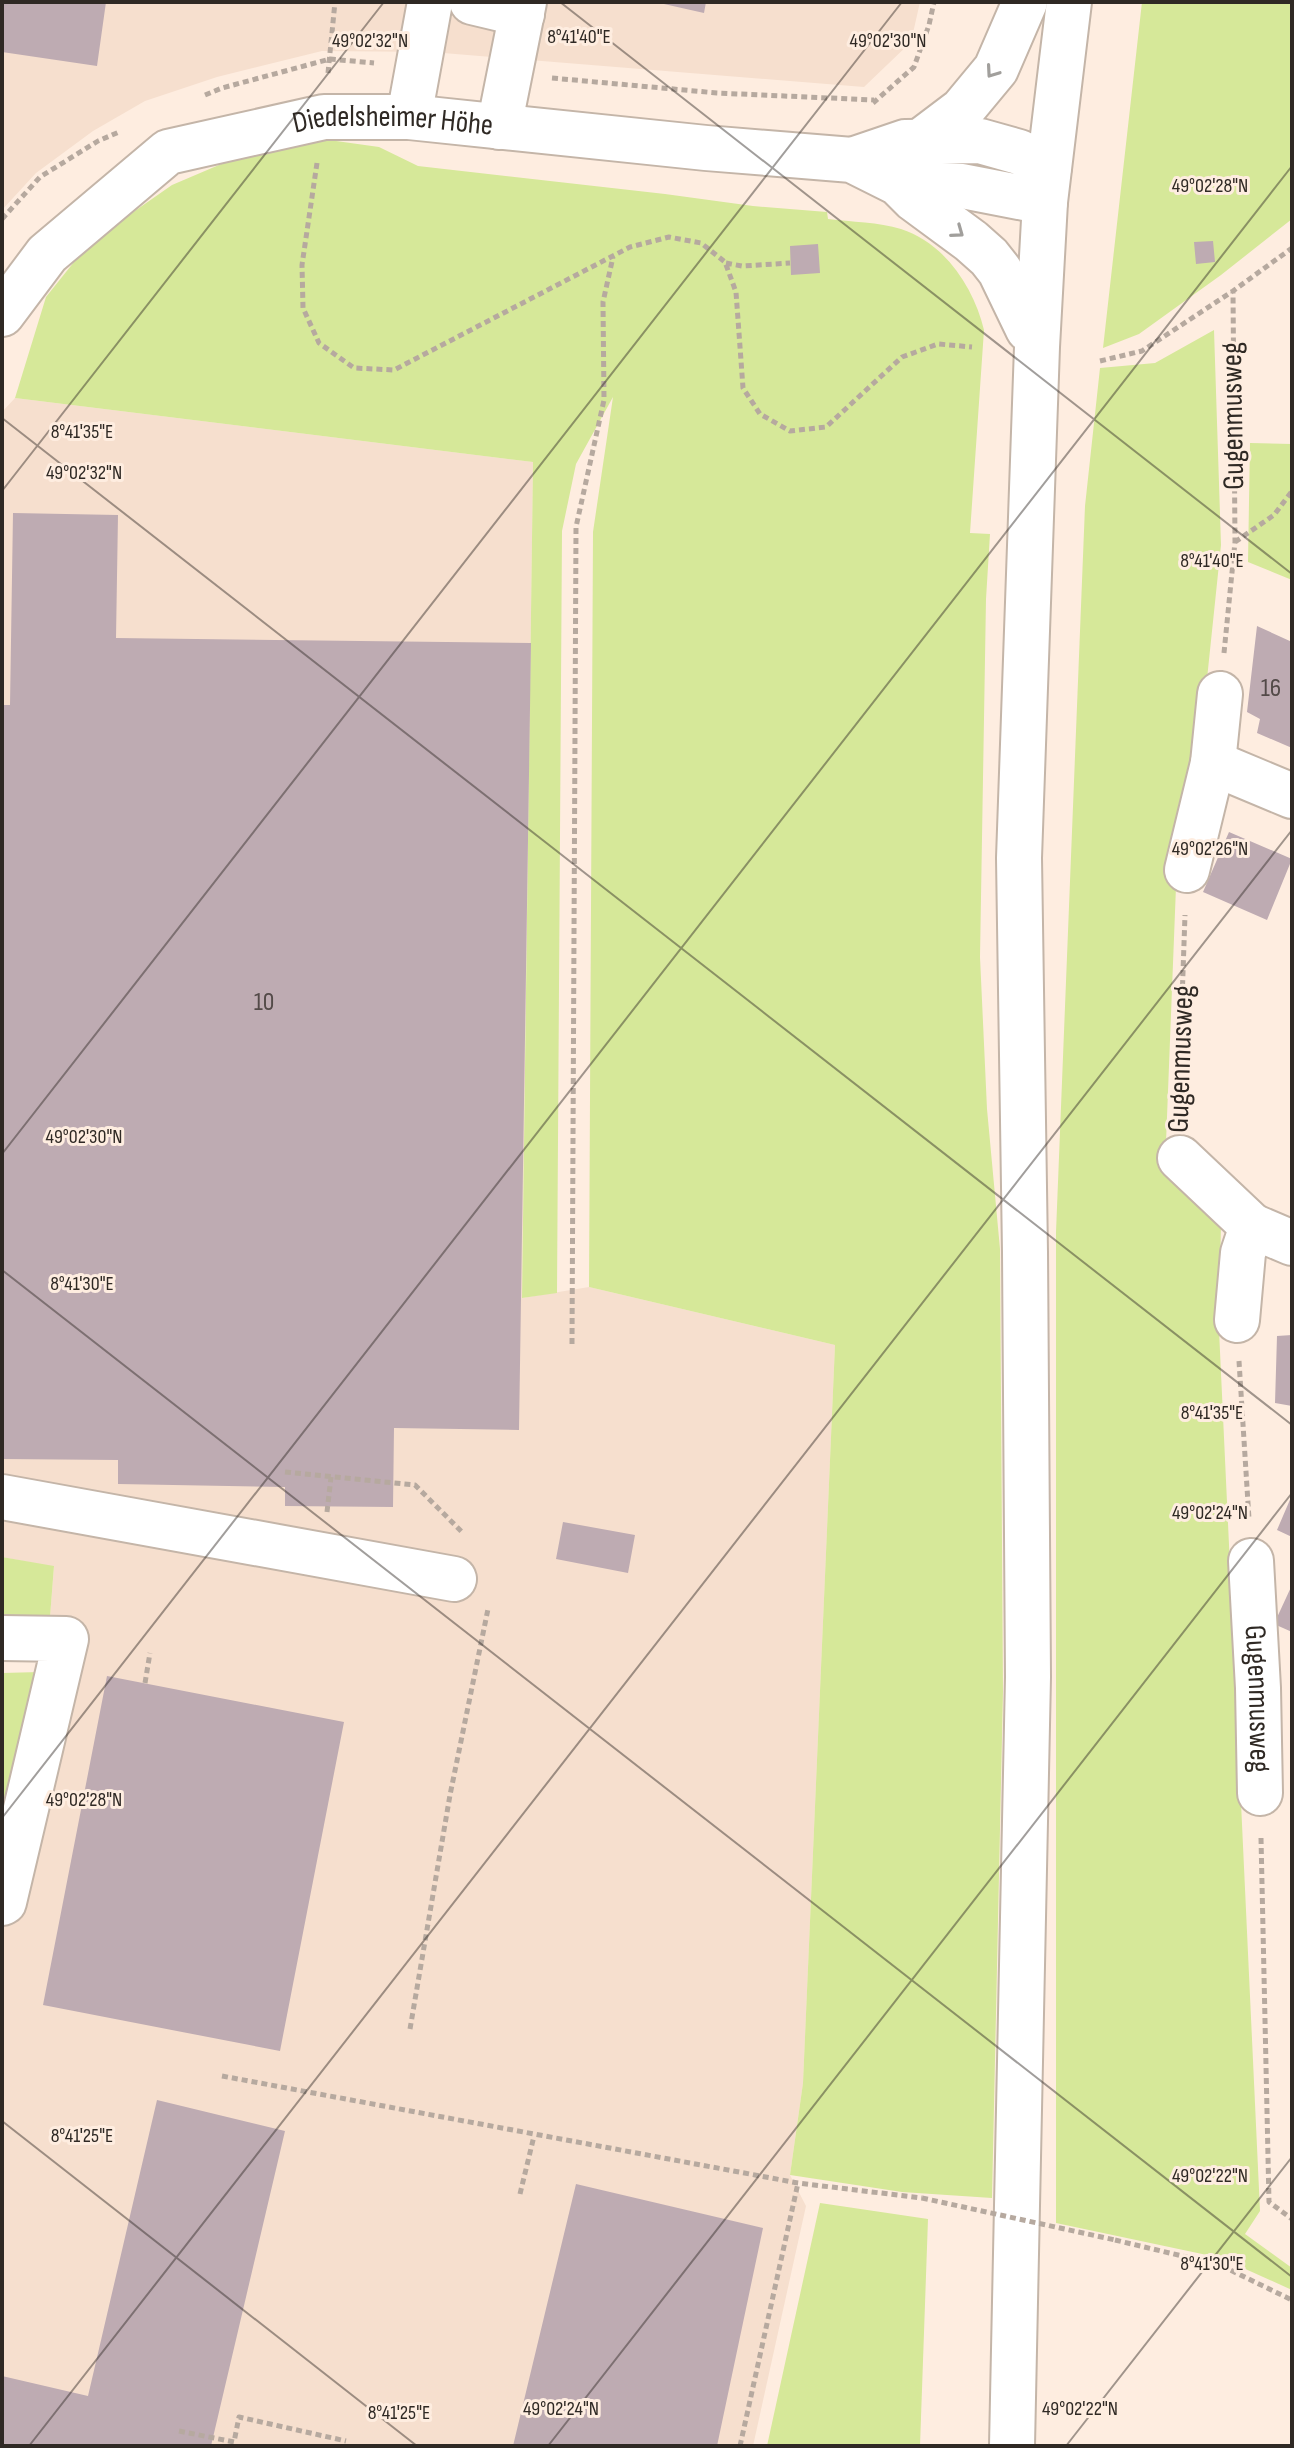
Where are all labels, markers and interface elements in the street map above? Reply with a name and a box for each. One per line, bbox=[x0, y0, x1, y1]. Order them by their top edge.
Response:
text: 8°41'40"E bbox=[547, 25, 611, 49]
text: 49°02'32"N bbox=[332, 29, 408, 53]
text: 49°02'30"N bbox=[850, 29, 926, 53]
one-way arrow bbox=[987, 64, 1002, 78]
street label: Diedelsheimer Höhe bbox=[289, 99, 495, 144]
text: 49°02'28"N bbox=[1172, 174, 1248, 198]
one-way arrow bbox=[950, 222, 964, 236]
street label: Gugenmusweg bbox=[1214, 342, 1252, 490]
text: 8°41'35"E bbox=[51, 420, 113, 444]
text: 49°02'32"N bbox=[46, 461, 122, 485]
text: 8°41'40"E bbox=[1180, 549, 1244, 573]
house number: 16 bbox=[1261, 673, 1281, 704]
text: 49°02'26"N bbox=[1172, 837, 1248, 861]
street label: Gugenmusweg bbox=[1160, 985, 1202, 1133]
house number: 10 bbox=[254, 987, 274, 1018]
text: 49°02'30"N bbox=[46, 1125, 122, 1149]
text: 8°41'30"E bbox=[50, 1272, 114, 1296]
text: 8°41'35"E bbox=[1181, 1401, 1243, 1425]
text: 49°02'24"N bbox=[1172, 1501, 1248, 1525]
street label: Gugenmusweg bbox=[1237, 1624, 1278, 1773]
text: 49°02'28"N bbox=[46, 1788, 122, 1812]
text: 8°41'25"E bbox=[51, 2124, 113, 2148]
text: 49°02'22"N bbox=[1172, 2164, 1248, 2188]
text: 8°41'30"E bbox=[1180, 2252, 1244, 2276]
text: 49°02'24"N bbox=[523, 2397, 599, 2421]
text: 49°02'22"N bbox=[1042, 2397, 1118, 2421]
text: 8°41'25"E bbox=[368, 2401, 430, 2425]

